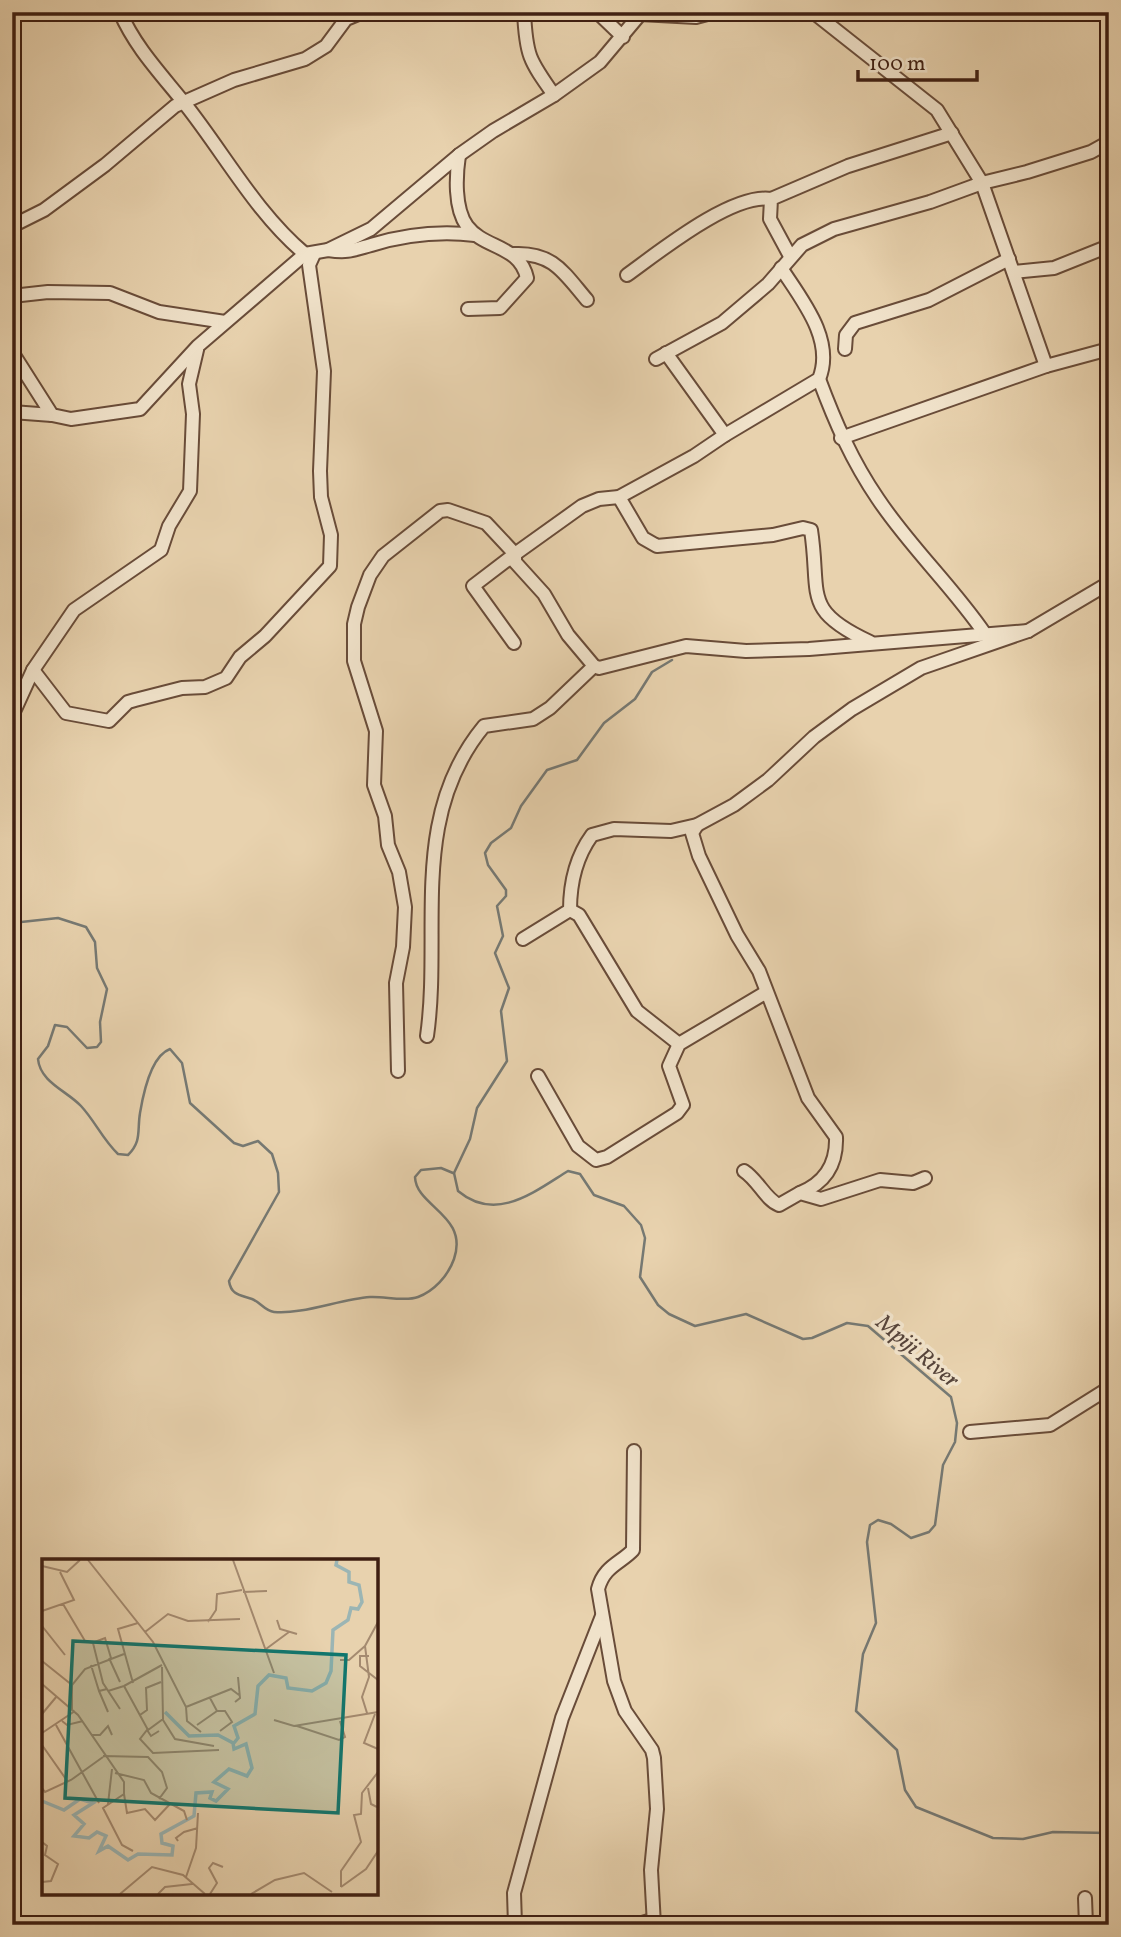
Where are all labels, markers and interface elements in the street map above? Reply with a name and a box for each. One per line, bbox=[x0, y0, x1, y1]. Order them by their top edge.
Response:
scale bar bbox=[858, 38, 978, 82]
text: 100 m bbox=[869, 50, 926, 79]
water label: Mpiji River bbox=[868, 1307, 966, 1397]
inset map bbox=[42, 1559, 378, 1895]

